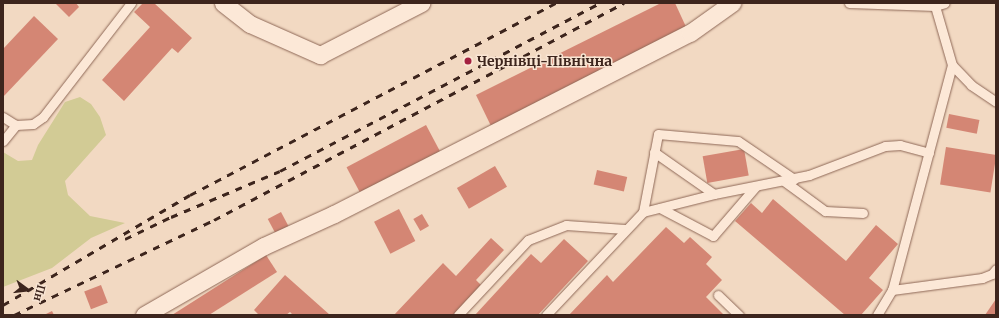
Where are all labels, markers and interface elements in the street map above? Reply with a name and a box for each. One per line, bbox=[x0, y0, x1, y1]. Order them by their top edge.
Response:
place label: Чернівці-Північна bbox=[477, 53, 612, 69]
marker: Чернівці-Північна bbox=[462, 55, 474, 67]
north arrow bbox=[8, 270, 48, 310]
text: Пн bbox=[31, 283, 48, 303]

